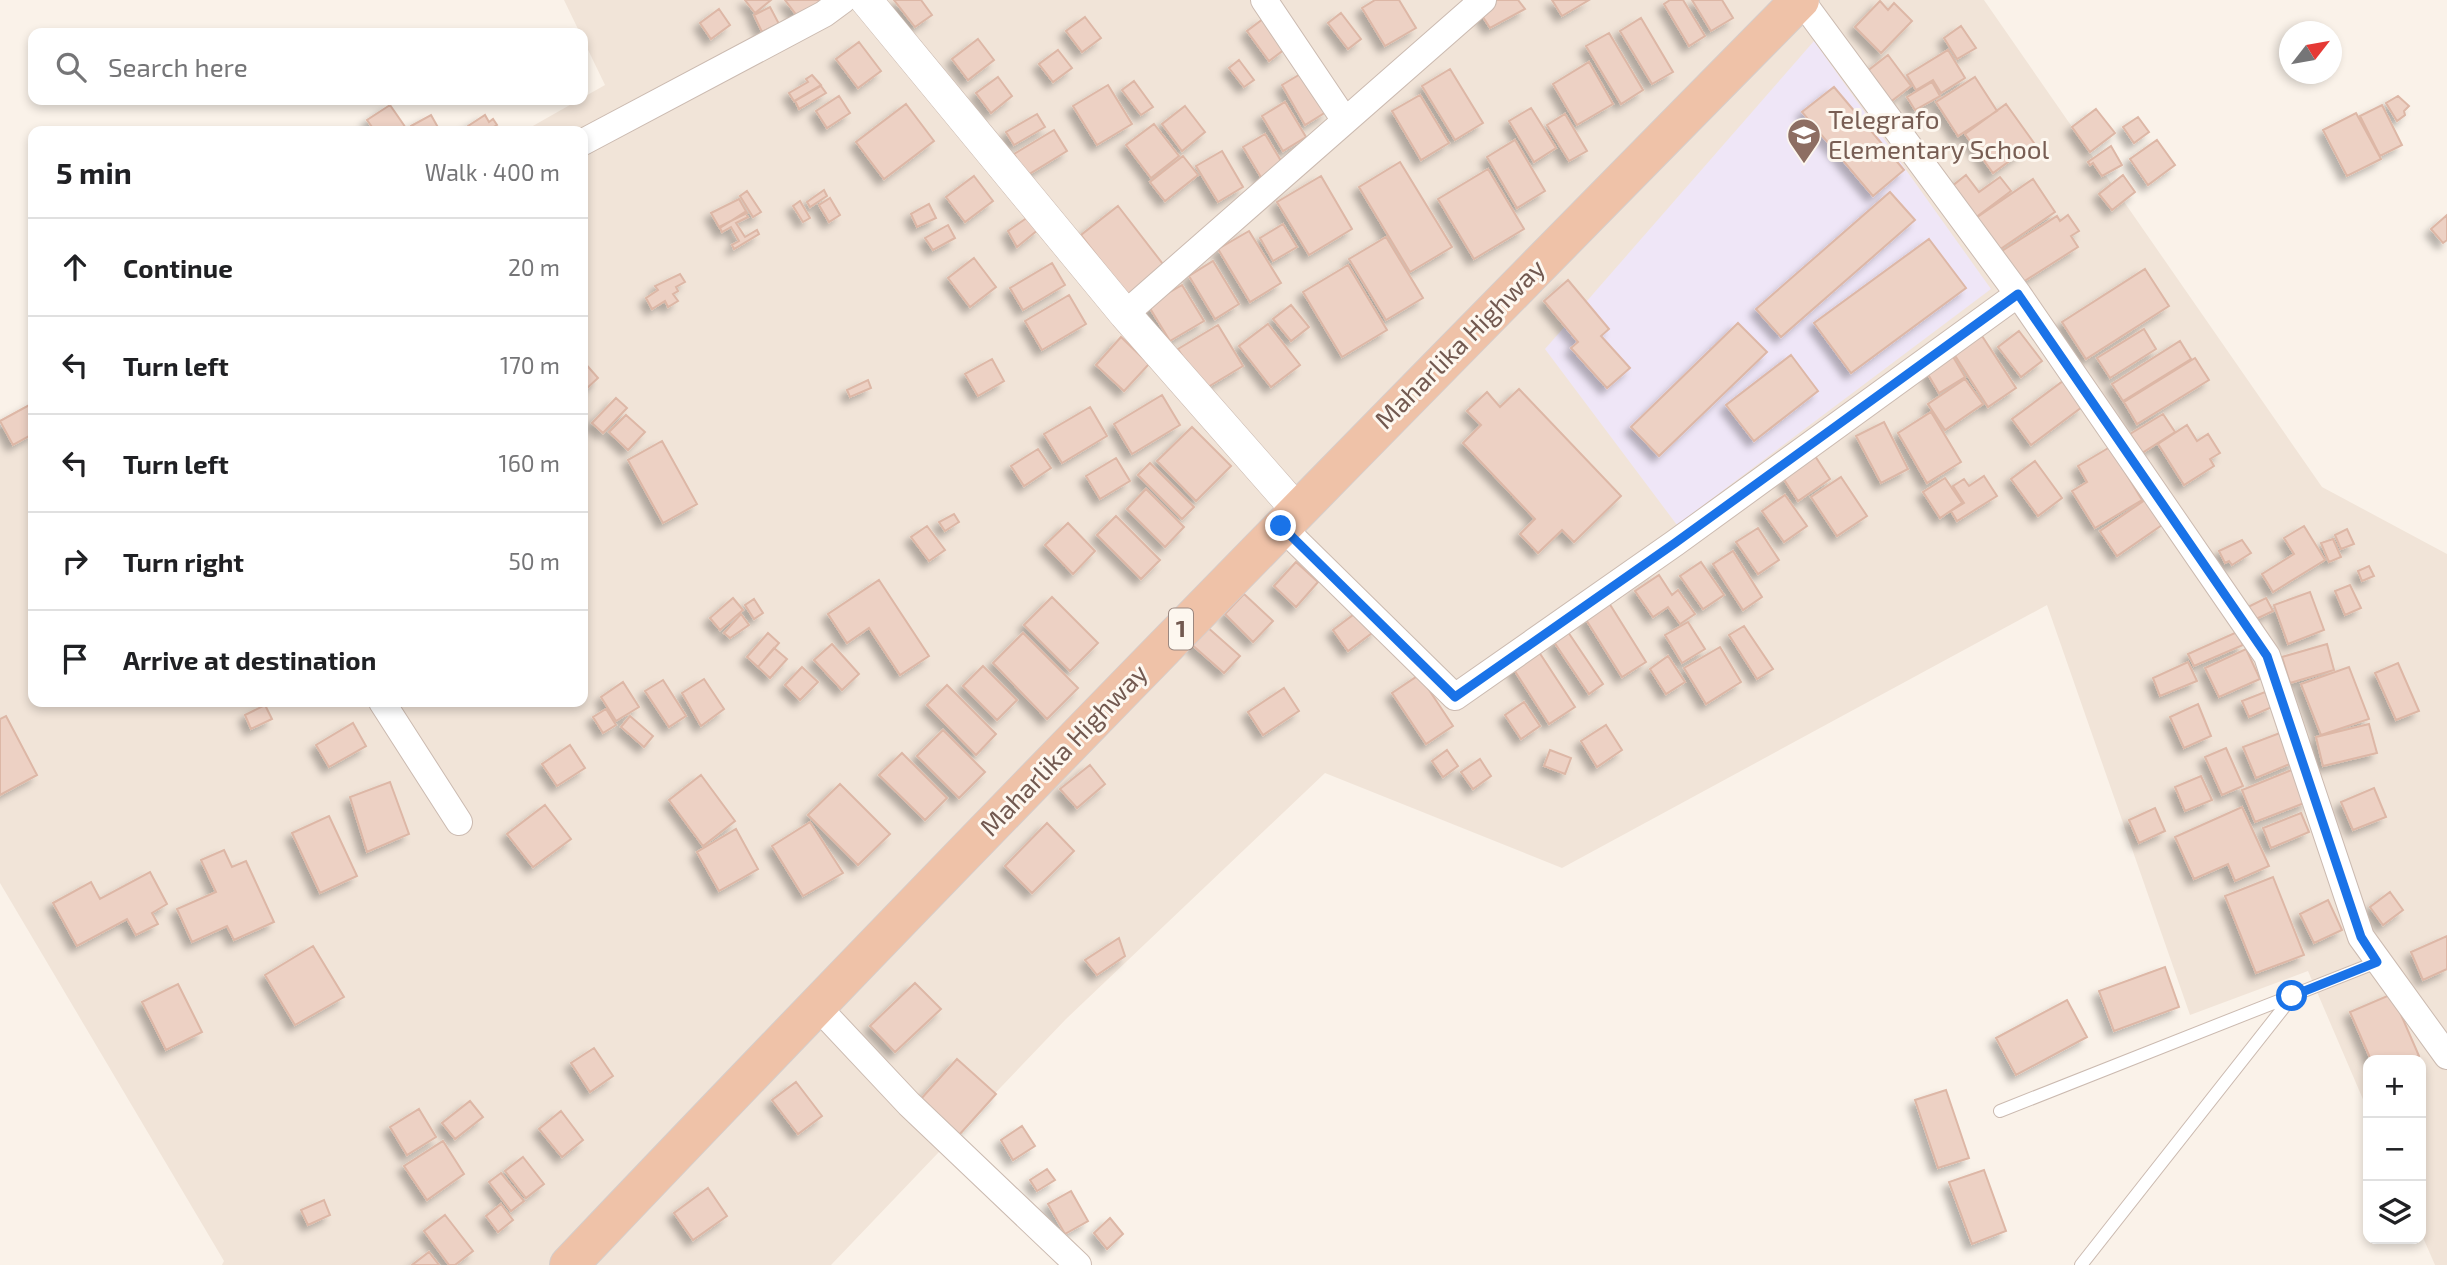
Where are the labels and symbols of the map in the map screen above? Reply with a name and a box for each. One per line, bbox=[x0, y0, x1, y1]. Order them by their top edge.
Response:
north arrow bbox=[2279, 21, 2342, 84]
place label: Telegrafo Elementary School bbox=[1828, 103, 2050, 164]
school or university icon: Telegrafo Elementary School bbox=[1785, 116, 1823, 165]
street label: Maharlika Highway bbox=[1368, 251, 1550, 434]
route end bbox=[1265, 510, 1296, 541]
road number: 1 bbox=[1169, 608, 1193, 650]
street label: Maharlika Highway bbox=[973, 656, 1153, 841]
route start bbox=[2276, 980, 2307, 1011]

